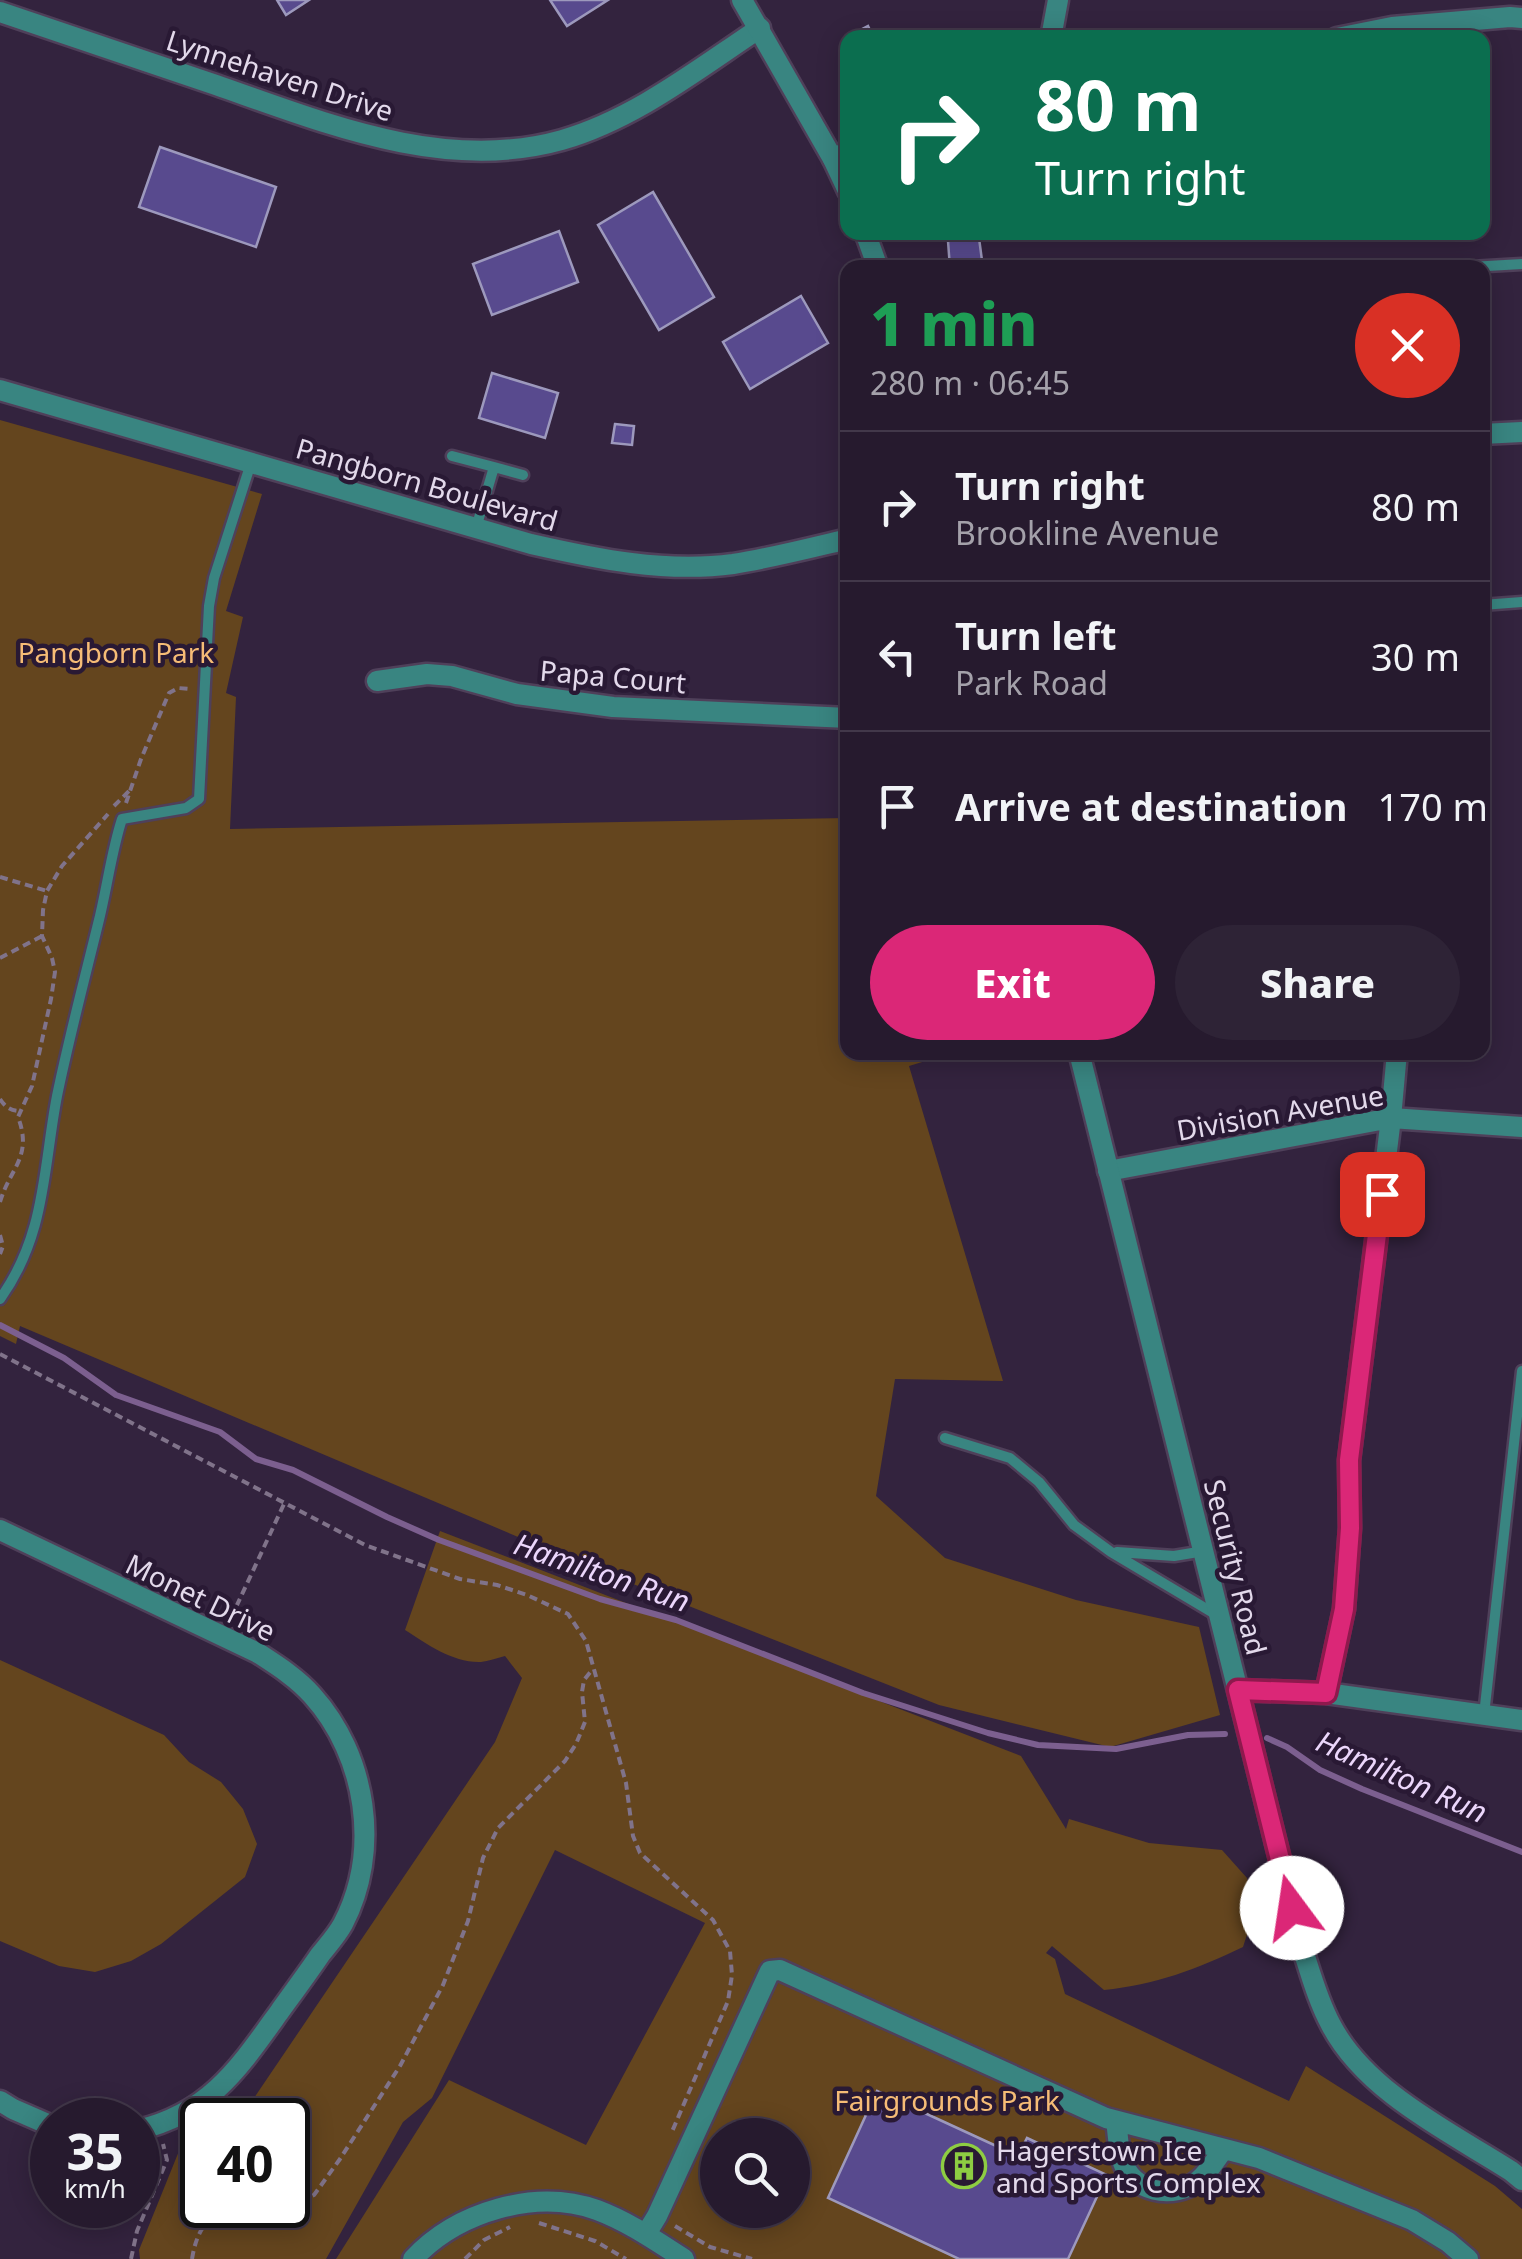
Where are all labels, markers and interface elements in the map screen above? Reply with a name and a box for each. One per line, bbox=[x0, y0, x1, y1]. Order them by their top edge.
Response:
street label: Lynnehaven Drive bbox=[162, 20, 398, 130]
text: 80 m bbox=[1035, 56, 1202, 152]
icon: right bbox=[870, 70, 1000, 200]
text: Turn right bbox=[1035, 147, 1246, 208]
text: 1 min bbox=[870, 282, 1038, 364]
button: close bbox=[1355, 293, 1460, 398]
text: 280 m · 06:45 bbox=[870, 361, 1070, 404]
street label: Pangborn Boulevard bbox=[292, 428, 562, 540]
text: Turn right bbox=[955, 459, 1145, 511]
icon: right bbox=[870, 479, 925, 534]
text: 80 m bbox=[1371, 480, 1460, 532]
text: Brookline Avenue bbox=[955, 511, 1219, 554]
text: Turn left bbox=[955, 609, 1117, 661]
icon: left bbox=[870, 629, 925, 684]
text: 30 m bbox=[1371, 630, 1460, 682]
park label: Pangborn Park bbox=[18, 633, 214, 671]
street label: Papa Court bbox=[538, 651, 688, 701]
text: Park Road bbox=[955, 661, 1108, 704]
icon: arrive bbox=[870, 779, 925, 834]
text: Arrive at destination bbox=[955, 780, 1347, 832]
text: 170 m bbox=[1377, 780, 1488, 832]
button: Exit bbox=[870, 925, 1155, 1040]
button: Share bbox=[1175, 925, 1460, 1040]
street label: Division Avenue bbox=[1173, 1075, 1387, 1149]
pin bbox=[1340, 1152, 1425, 1237]
icon: arrive bbox=[1355, 1167, 1410, 1222]
street label: Security Road bbox=[1196, 1475, 1276, 1659]
water label: Hamilton Run bbox=[509, 1523, 695, 1621]
street label: Monet Drive bbox=[120, 1544, 282, 1650]
water label: Hamilton Run bbox=[1310, 1720, 1494, 1832]
position arrow bbox=[1240, 1856, 1344, 1960]
park label: Fairgrounds Park bbox=[834, 2081, 1060, 2119]
speed limit sign: 40 bbox=[180, 2098, 310, 2228]
text: 35 bbox=[66, 2117, 124, 2185]
map controls bbox=[700, 2118, 810, 2228]
button: search bbox=[700, 2118, 810, 2228]
place label: Hagerstown Ice and Sports Complex bbox=[996, 2131, 1261, 2201]
building icon: Hagerstown Ice and Sports Complex bbox=[941, 2143, 987, 2189]
text: km/h bbox=[64, 2171, 126, 2205]

